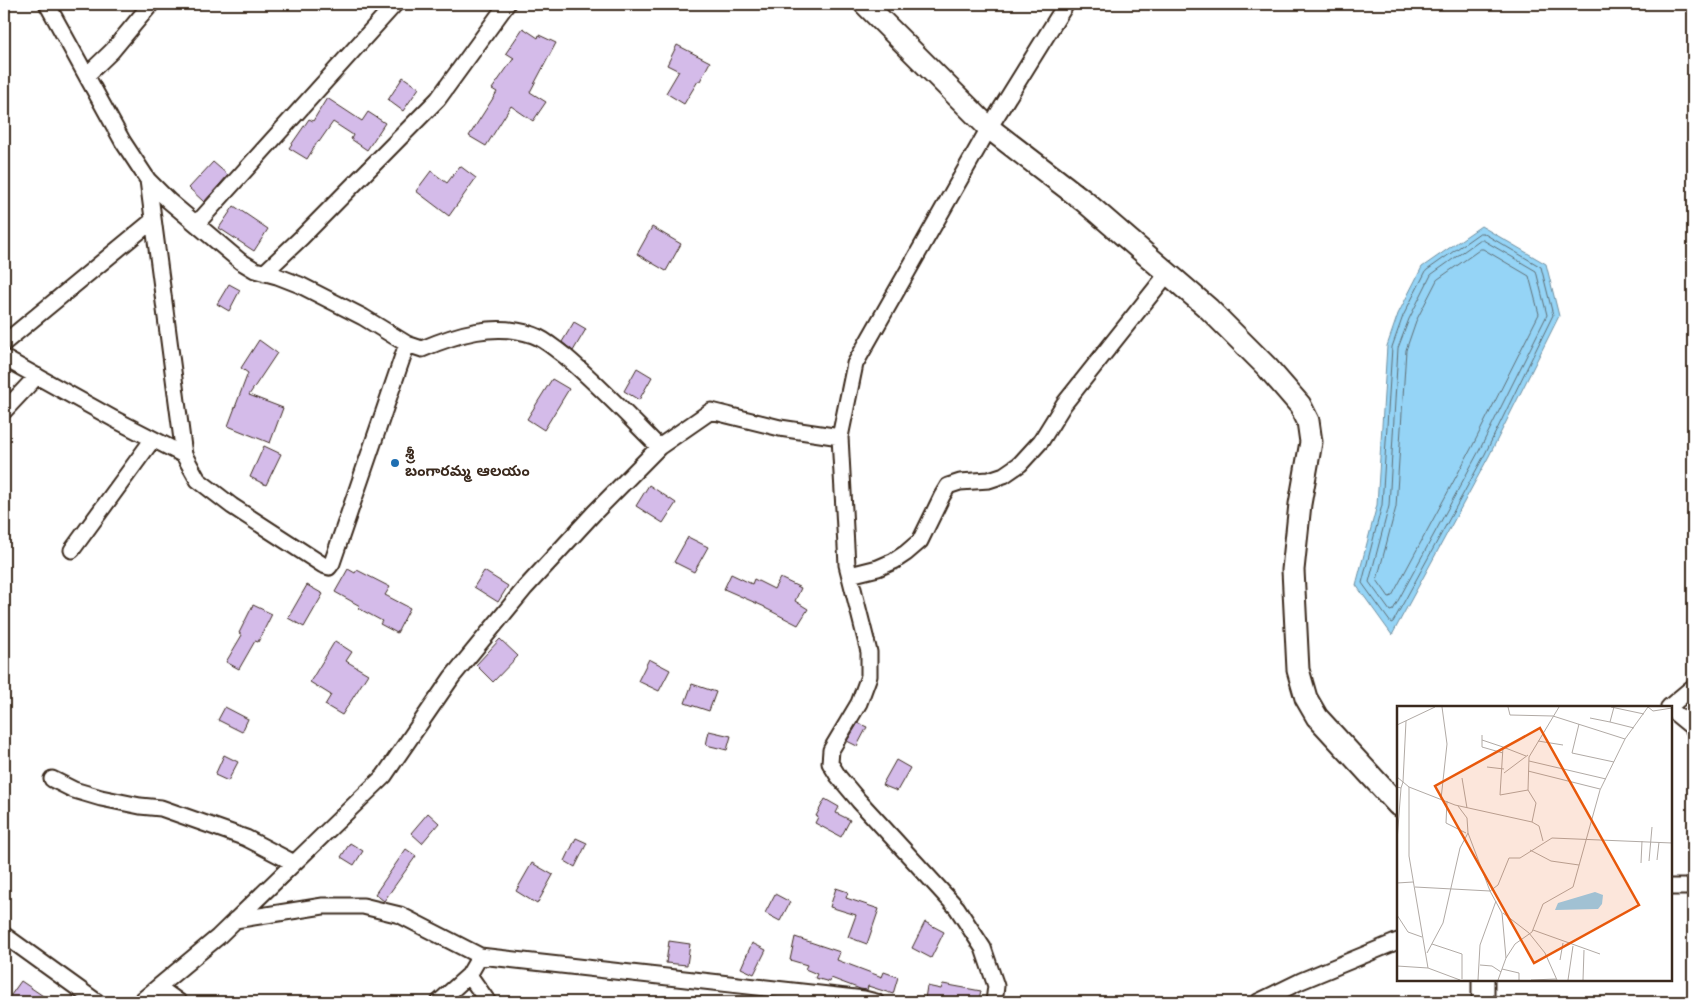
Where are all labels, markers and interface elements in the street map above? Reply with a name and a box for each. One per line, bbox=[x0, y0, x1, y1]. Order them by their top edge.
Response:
place label: శ్రీ బంగారమ్మ ఆలయం bbox=[405, 444, 530, 483]
marker: శ్రీ బంగారమ్మ ఆలయం bbox=[389, 457, 401, 469]
inset map bbox=[1397, 706, 1672, 981]

